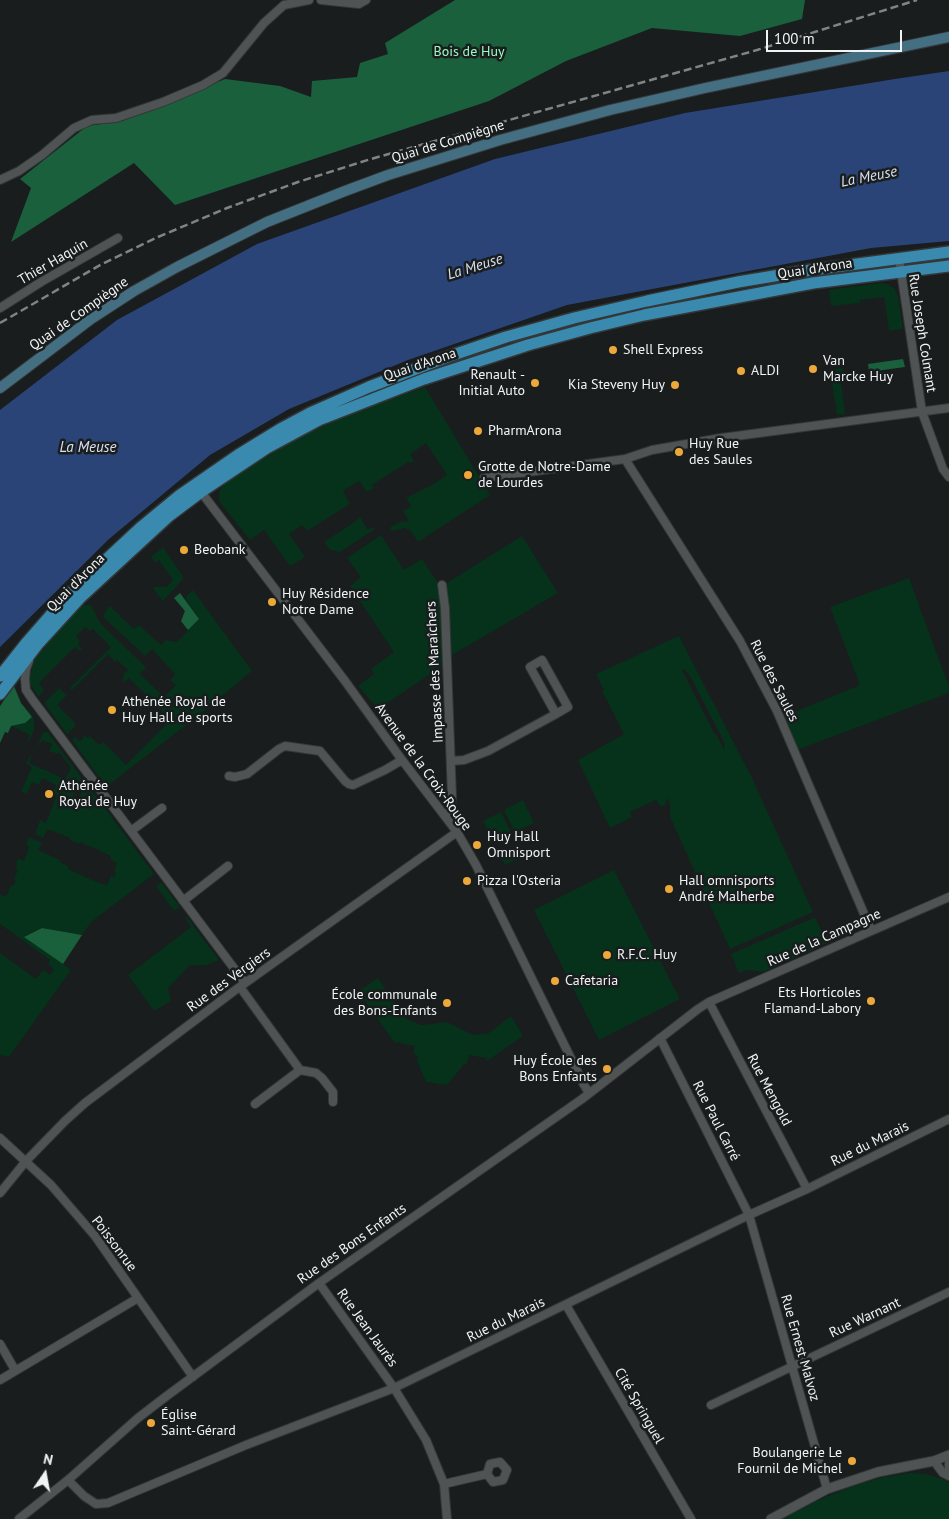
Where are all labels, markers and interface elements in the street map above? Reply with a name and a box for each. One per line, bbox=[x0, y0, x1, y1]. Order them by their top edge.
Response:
scale bar bbox=[769, 20, 905, 52]
text: 100 m bbox=[774, 29, 815, 48]
park label: Bois de Huy bbox=[434, 44, 504, 60]
street label: Quai de Compiègne bbox=[390, 117, 506, 167]
water label: La Meuse bbox=[839, 163, 899, 191]
street label: Thier Haquin bbox=[15, 235, 91, 289]
water label: La Meuse bbox=[445, 250, 505, 284]
street label: Quai d'Arona bbox=[776, 255, 854, 283]
street label: Rue Joseph Colmant bbox=[904, 272, 940, 394]
street label: Quai de Compiègne bbox=[26, 274, 132, 354]
place label: Shell Express bbox=[623, 342, 703, 358]
marker: Shell Express bbox=[607, 344, 619, 356]
street label: Quai d'Arona bbox=[382, 345, 458, 385]
place label: Van Marcke Huy bbox=[823, 353, 893, 386]
place label: ALDI bbox=[751, 363, 780, 379]
marker: Van Marcke Huy bbox=[807, 363, 819, 375]
marker: ALDI bbox=[735, 365, 747, 377]
place label: Renault - Initial Auto bbox=[458, 367, 525, 400]
marker: Renault - Initial Auto bbox=[529, 377, 541, 389]
place label: Kia Steveny Huy bbox=[568, 377, 665, 393]
marker: Kia Steveny Huy bbox=[669, 379, 681, 391]
place label: PharmArona bbox=[488, 423, 562, 439]
marker: PharmArona bbox=[472, 425, 484, 437]
place label: Huy Rue des Saules bbox=[689, 436, 752, 468]
water label: La Meuse bbox=[59, 439, 117, 457]
marker: Huy Rue des Saules bbox=[673, 446, 685, 458]
place label: Grotte de Notre-Dame de Lourdes bbox=[478, 459, 611, 492]
marker: Grotte de Notre-Dame de Lourdes bbox=[462, 469, 474, 481]
place label: Beobank bbox=[194, 542, 246, 558]
marker: Beobank bbox=[178, 544, 190, 556]
street label: Quai d'Arona bbox=[43, 550, 109, 616]
place label: Huy Résidence Notre Dame bbox=[282, 586, 369, 618]
marker: Huy Résidence Notre Dame bbox=[266, 596, 278, 608]
street label: Impasse des Maraîchers bbox=[423, 601, 447, 743]
street label: Rue des Saules bbox=[746, 637, 802, 725]
place label: Athénée Royal de Huy Hall de sports bbox=[122, 694, 233, 726]
street label: Avenue de la Croix-Rouge bbox=[371, 700, 475, 834]
marker: Athénée Royal de Huy Hall de sports bbox=[106, 704, 118, 716]
place label: Athénée Royal de Huy bbox=[59, 778, 137, 810]
marker: Athénée Royal de Huy bbox=[43, 788, 55, 800]
place label: Huy Hall Omnisport bbox=[487, 829, 550, 862]
marker: Huy Hall Omnisport bbox=[471, 839, 483, 851]
place label: Pizza l'Osteria bbox=[477, 873, 561, 889]
place label: Hall omnisports André Malherbe bbox=[679, 873, 774, 906]
marker: Pizza l'Osteria bbox=[461, 875, 473, 887]
marker: Hall omnisports André Malherbe bbox=[663, 883, 675, 895]
street label: Rue de la Campagne bbox=[765, 905, 883, 971]
street label: Rue des Vergiers bbox=[184, 944, 274, 1016]
place label: R.F.C. Huy bbox=[617, 947, 677, 963]
marker: R.F.C. Huy bbox=[601, 949, 613, 961]
place label: Cafetaria bbox=[565, 973, 618, 989]
marker: Cafetaria bbox=[549, 975, 561, 987]
place label: Ets Horticoles Flamand-Labory bbox=[764, 985, 861, 1018]
place label: École communale des Bons-Enfants bbox=[331, 987, 437, 1020]
marker: Ets Horticoles Flamand-Labory bbox=[865, 995, 877, 1007]
marker: École communale des Bons-Enfants bbox=[441, 997, 453, 1009]
street label: Rue Mengold bbox=[743, 1051, 795, 1129]
place label: Huy École des Bons Enfants bbox=[513, 1053, 597, 1086]
marker: Huy École des Bons Enfants bbox=[601, 1063, 613, 1075]
street label: Rue Paul Carré bbox=[689, 1078, 743, 1164]
street label: Rue du Marais bbox=[828, 1118, 912, 1170]
street label: Rue des Bons Enfants bbox=[294, 1200, 410, 1288]
street label: Poissonrue bbox=[88, 1213, 140, 1275]
street label: Rue Jean Jaurès bbox=[333, 1286, 401, 1370]
street label: Rue Ernest Malvoz bbox=[777, 1293, 823, 1403]
street label: Rue du Marais bbox=[464, 1294, 548, 1346]
street label: Rue Warnant bbox=[827, 1294, 903, 1342]
street label: Cité Springuel bbox=[611, 1365, 667, 1447]
place label: Église Saint-Gérard bbox=[161, 1407, 236, 1440]
marker: Église Saint-Gérard bbox=[145, 1417, 157, 1429]
place label: Boulangerie Le Fournil de Michel bbox=[737, 1445, 842, 1478]
north arrow bbox=[20, 1449, 70, 1499]
text: N bbox=[42, 1450, 54, 1469]
marker: Boulangerie Le Fournil de Michel bbox=[846, 1455, 858, 1467]

